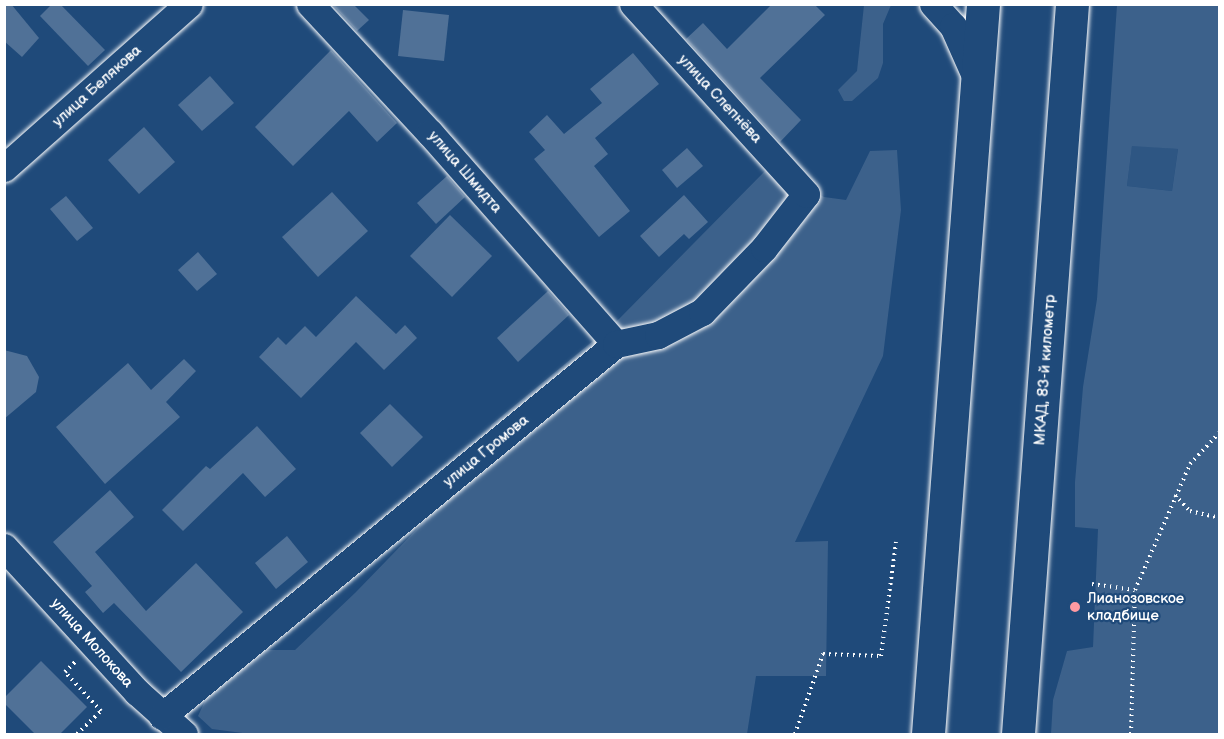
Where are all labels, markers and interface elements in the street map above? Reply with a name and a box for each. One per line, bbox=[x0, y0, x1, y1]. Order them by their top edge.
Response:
street label: улица Белякова bbox=[49, 41, 145, 131]
street label: улица Слепнёва bbox=[674, 51, 766, 147]
street label: улица Шмидта bbox=[424, 127, 506, 217]
street label: МКАД, 83-й километр bbox=[1031, 294, 1059, 446]
street label: улица Громова bbox=[440, 411, 532, 491]
place label: Лианозовское кладбище bbox=[1087, 589, 1184, 624]
street label: улица Молокова bbox=[47, 594, 137, 692]
marker: Лианозовское кладбище bbox=[1068, 600, 1082, 614]

